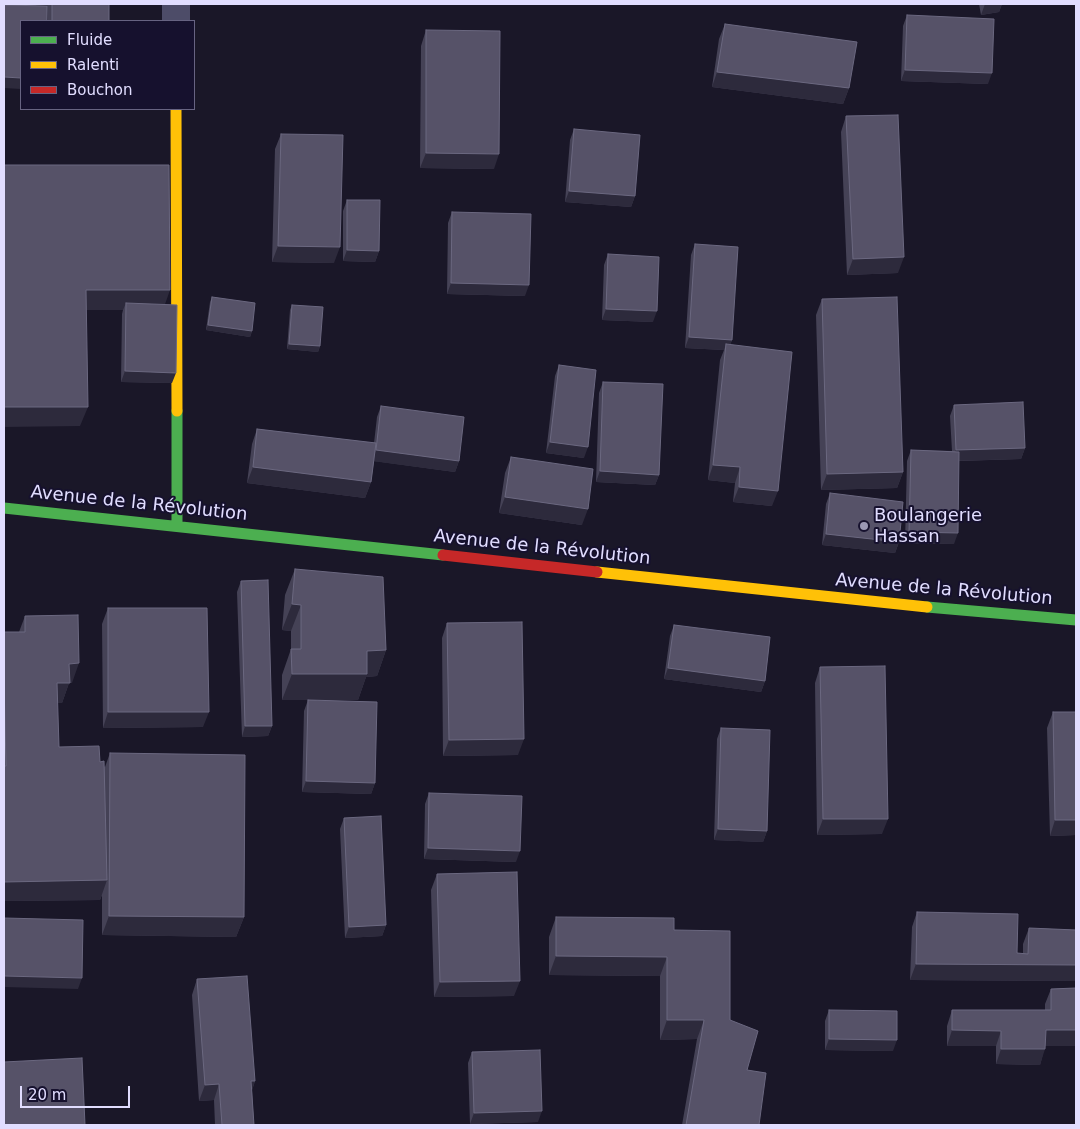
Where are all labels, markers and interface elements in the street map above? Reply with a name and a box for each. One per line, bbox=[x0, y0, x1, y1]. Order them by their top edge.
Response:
legend bbox=[20, 20, 195, 110]
text: Fluide bbox=[67, 31, 112, 49]
text: Ralenti bbox=[67, 56, 119, 74]
text: Bouchon bbox=[67, 81, 132, 99]
street label: Avenue de la Révolution bbox=[30, 482, 248, 526]
place label: Boulangerie Hassan bbox=[874, 505, 982, 548]
marker: Boulangerie Hassan bbox=[858, 520, 870, 532]
street label: Avenue de la Révolution bbox=[433, 526, 651, 570]
street label: Avenue de la Révolution bbox=[835, 570, 1053, 610]
scale bar bbox=[22, 1076, 132, 1108]
text: 20 m bbox=[28, 1086, 66, 1104]

